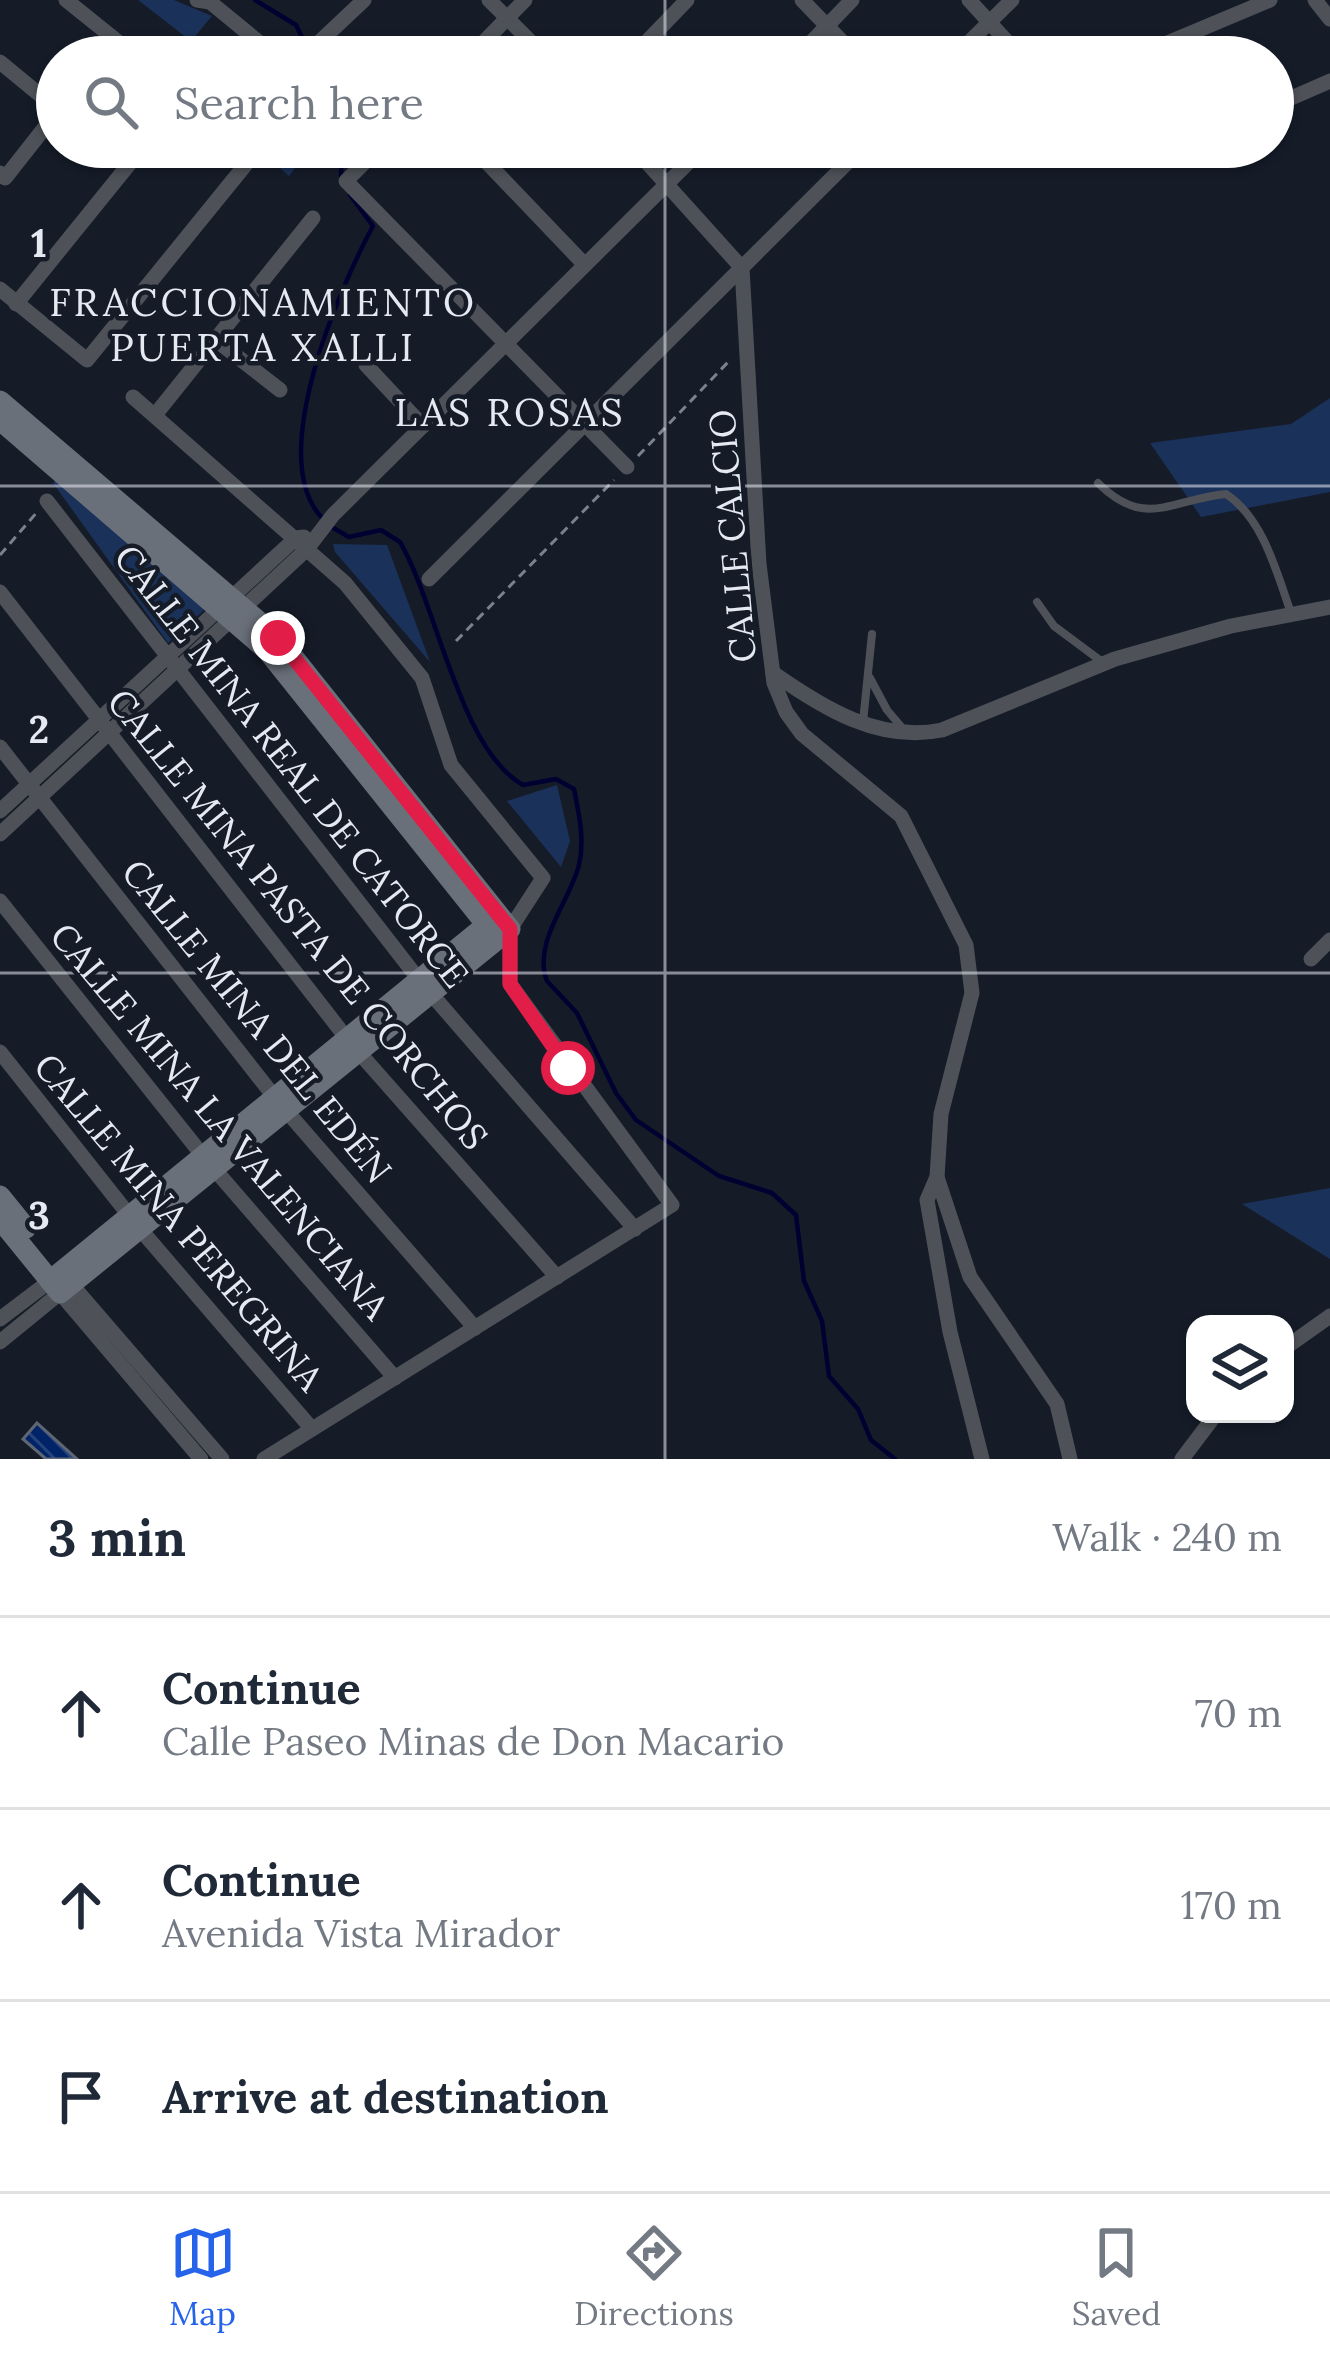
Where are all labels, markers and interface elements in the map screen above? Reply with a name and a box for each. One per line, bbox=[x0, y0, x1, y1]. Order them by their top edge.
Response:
search box bbox=[36, 36, 1294, 168]
icon: search bbox=[78, 69, 144, 135]
text: Search here bbox=[174, 74, 424, 131]
text: 1 bbox=[31, 218, 47, 268]
district label: FRACCIONAMIENTO PUERTA XALLI bbox=[49, 277, 477, 372]
district label: LAS ROSAS bbox=[394, 387, 626, 437]
street label: CALLE CALCIO bbox=[698, 408, 766, 664]
street label: CALLE MINA REAL DE CATORCE bbox=[105, 535, 479, 997]
route end bbox=[251, 611, 305, 665]
street label: CALLE MINA PASTA DE CORCHOS bbox=[98, 679, 498, 1159]
text: 2 bbox=[29, 704, 49, 754]
street label: CALLE MINA DEL EDÉN bbox=[112, 850, 402, 1192]
street label: CALLE MINA LA VALENCIANA bbox=[41, 913, 400, 1329]
route start bbox=[541, 1041, 595, 1095]
street label: CALLE MINA PEREGRINA bbox=[24, 1044, 334, 1400]
text: 3 bbox=[28, 1190, 50, 1240]
map controls bbox=[1186, 1315, 1294, 1423]
button: layers bbox=[1186, 1315, 1294, 1423]
text: 3 min bbox=[48, 1505, 186, 1570]
text: Walk · 240 m bbox=[1052, 1512, 1282, 1562]
text: Continue bbox=[162, 1659, 361, 1716]
icon: ahead bbox=[48, 1680, 114, 1746]
text: 70 m bbox=[1195, 1688, 1282, 1738]
text: Calle Paseo Minas de Don Macario bbox=[162, 1716, 784, 1766]
text: Continue bbox=[162, 1851, 361, 1908]
icon: ahead bbox=[48, 1872, 114, 1938]
text: 170 m bbox=[1180, 1880, 1282, 1930]
text: Avenida Vista Mirador bbox=[162, 1908, 561, 1958]
icon: arrive bbox=[48, 2064, 114, 2130]
text: Arrive at destination bbox=[162, 2068, 609, 2125]
tab: Map bbox=[169, 2220, 236, 2334]
tab: Directions bbox=[574, 2220, 734, 2334]
tab: Saved bbox=[1072, 2220, 1161, 2334]

